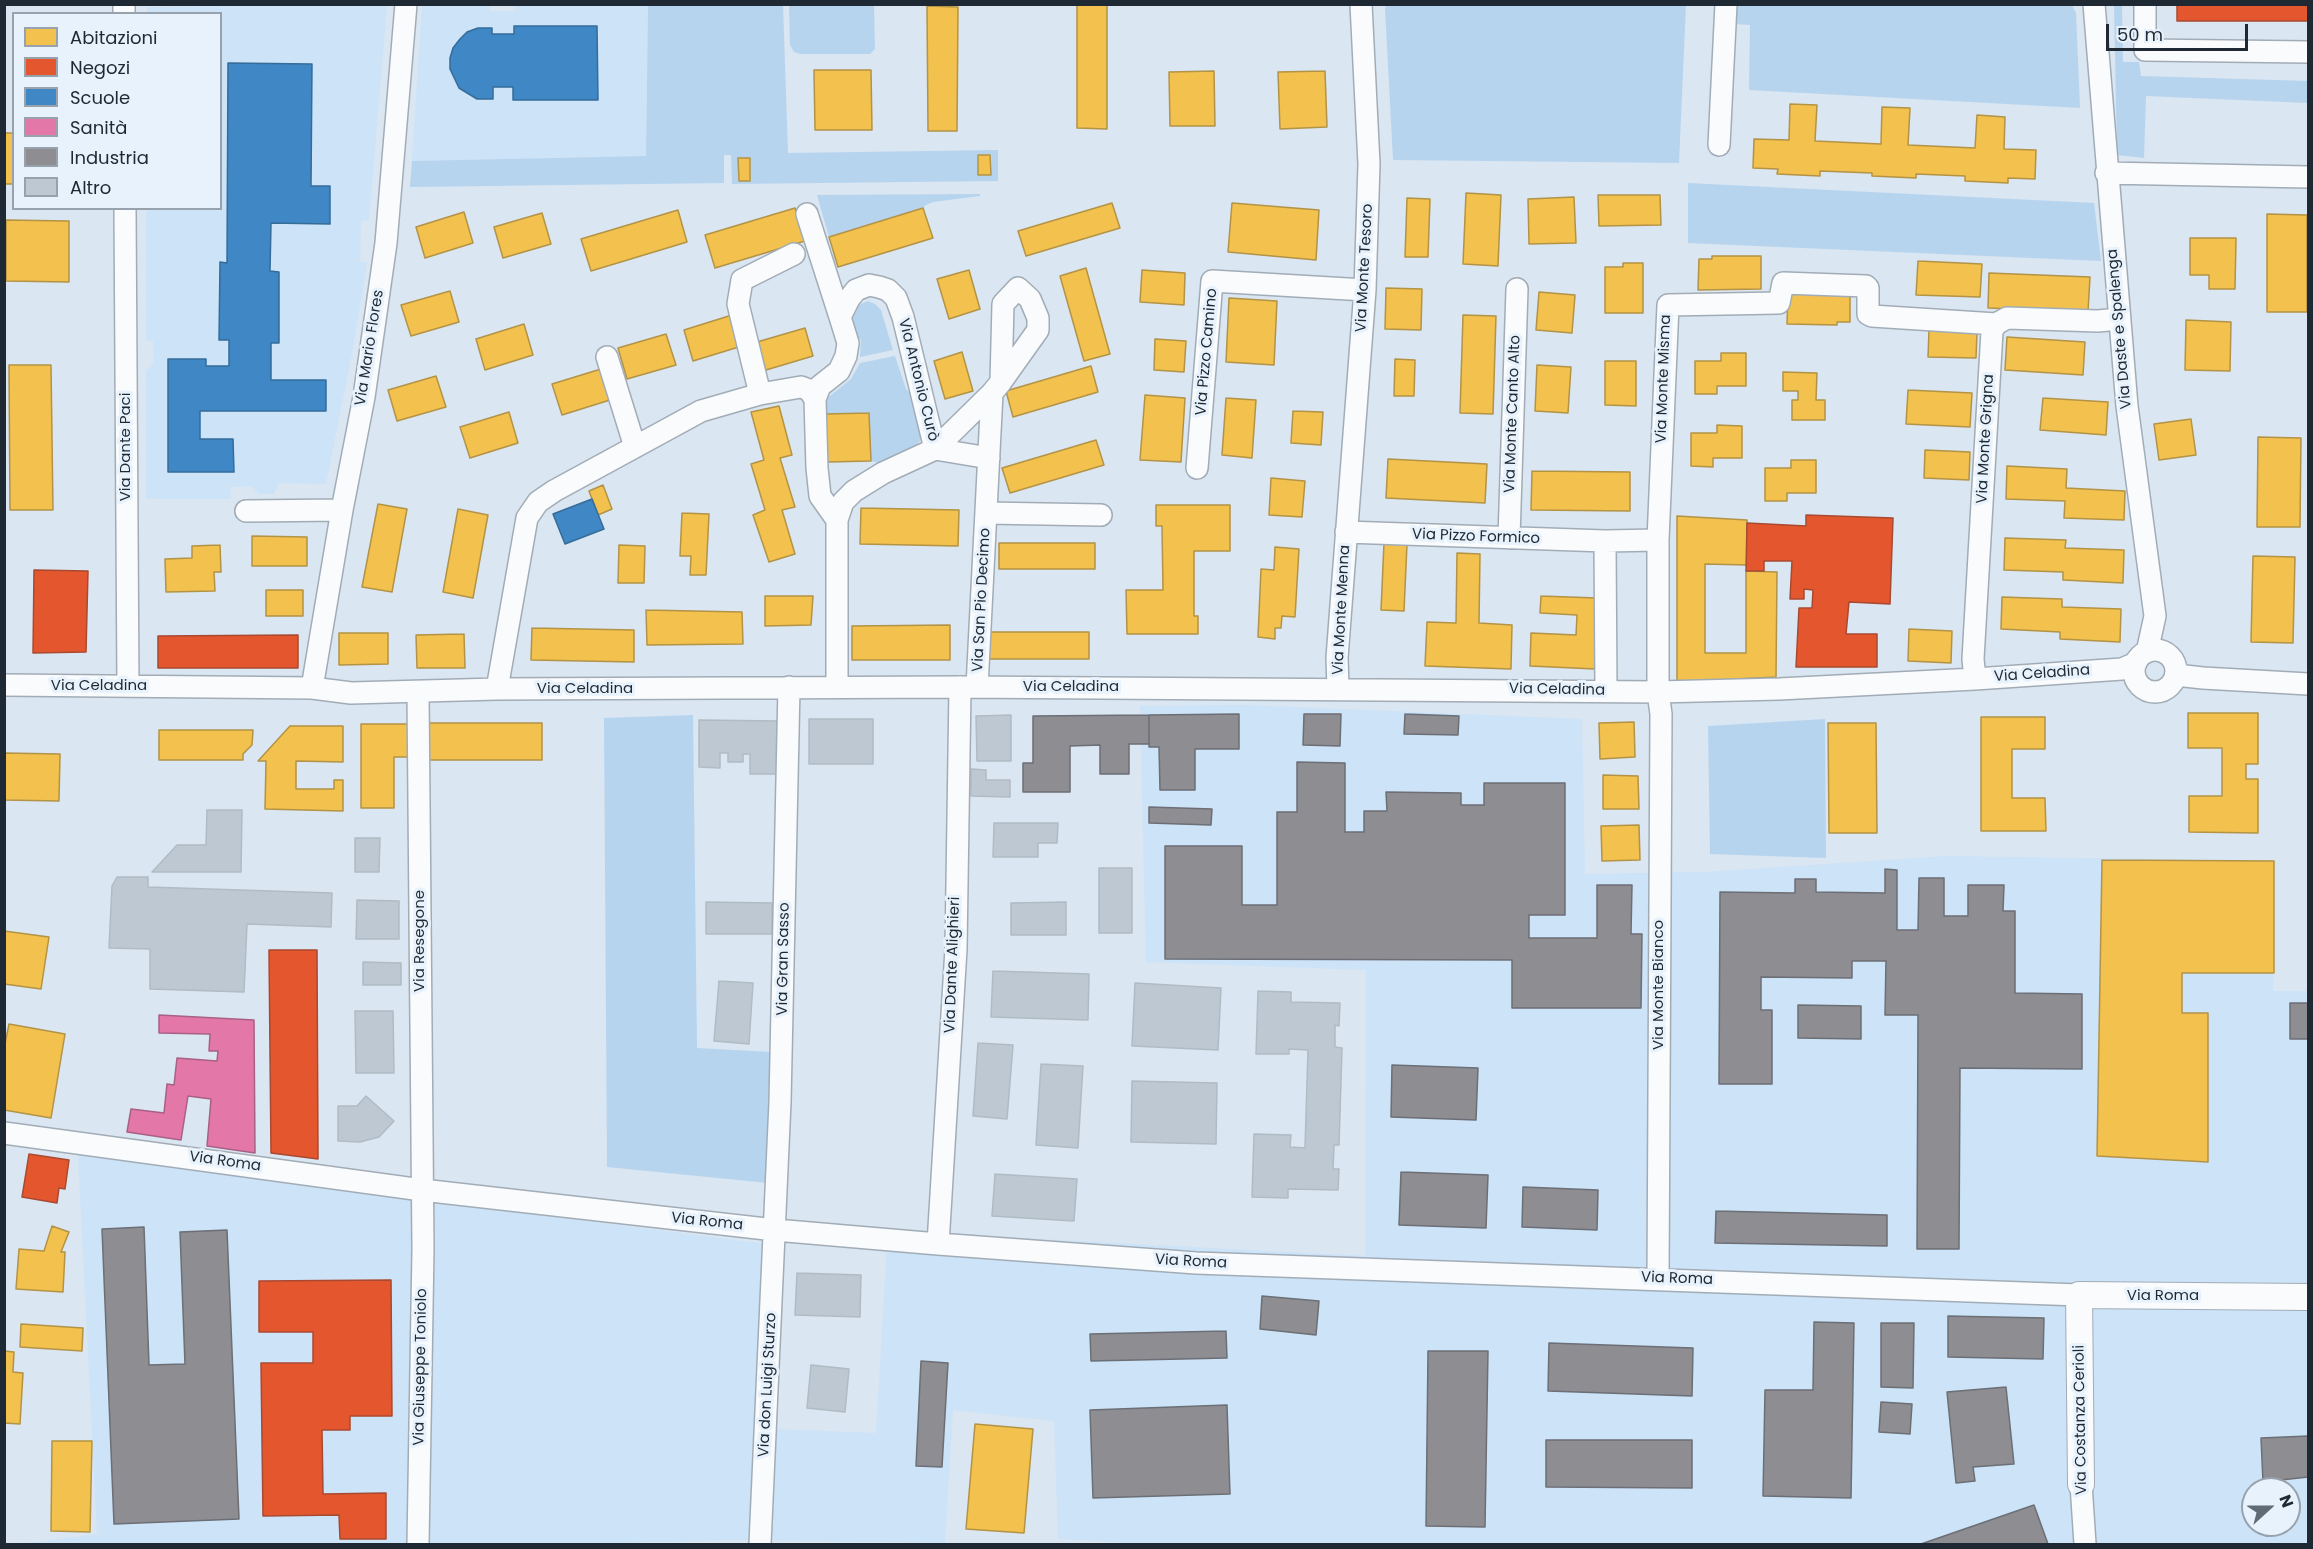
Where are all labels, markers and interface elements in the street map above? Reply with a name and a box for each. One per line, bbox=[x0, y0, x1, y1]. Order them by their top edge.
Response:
legend bbox=[12, 12, 222, 210]
scale bar bbox=[2109, 12, 2252, 50]
text: 50 m bbox=[2117, 22, 2163, 47]
text: Abitazioni bbox=[70, 25, 158, 50]
text: Negozi bbox=[70, 55, 130, 80]
text: Scuole bbox=[70, 85, 130, 110]
text: Sanità bbox=[70, 115, 127, 140]
text: Industria bbox=[70, 145, 149, 170]
text: Altro bbox=[70, 175, 111, 200]
street label: Via Monte Tesoro bbox=[1353, 203, 1377, 333]
street label: Via Daste e Spalenga bbox=[2104, 248, 2136, 410]
street label: Via Pizzo Camino bbox=[1192, 288, 1222, 416]
street label: Via Mario Flores bbox=[352, 289, 388, 407]
street label: Via Monte Misma bbox=[1653, 314, 1675, 444]
street label: Via Antonio Curò bbox=[894, 317, 942, 443]
street label: Via Monte Canto Alto bbox=[1501, 335, 1525, 493]
street label: Via Monte Grigna bbox=[1974, 374, 1998, 504]
street label: Via Dante Paci bbox=[117, 393, 135, 501]
street label: Via Pizzo Formico bbox=[1412, 526, 1540, 548]
street label: Via San Pio Decimo bbox=[969, 528, 995, 672]
street label: Via Monte Menna bbox=[1330, 544, 1354, 676]
street label: Via Celadina bbox=[1993, 662, 2091, 686]
street label: Via Celadina bbox=[51, 677, 147, 695]
street label: Via Celadina bbox=[1023, 678, 1119, 696]
street label: Via Celadina bbox=[537, 680, 633, 698]
street label: Via Celadina bbox=[1509, 680, 1605, 700]
street label: Via Resegone bbox=[411, 890, 429, 992]
street label: Via Dante Alighieri bbox=[942, 896, 964, 1034]
street label: Via Gran Sasso bbox=[774, 902, 794, 1016]
street label: Via Monte Bianco bbox=[1650, 920, 1668, 1050]
street label: Via Roma bbox=[188, 1148, 262, 1176]
street label: Via Roma bbox=[670, 1209, 744, 1235]
street label: Via Roma bbox=[1154, 1251, 1228, 1273]
street label: Via Roma bbox=[1641, 1269, 1713, 1289]
street label: Via Roma bbox=[2127, 1287, 2199, 1305]
street label: Via Giuseppe Toniolo bbox=[411, 1288, 431, 1446]
street label: Via don Luigi Sturzo bbox=[755, 1312, 781, 1458]
street label: Via Costanza Cerioli bbox=[2071, 1345, 2091, 1495]
north arrow bbox=[2241, 1477, 2301, 1537]
text: N bbox=[2274, 1491, 2299, 1511]

